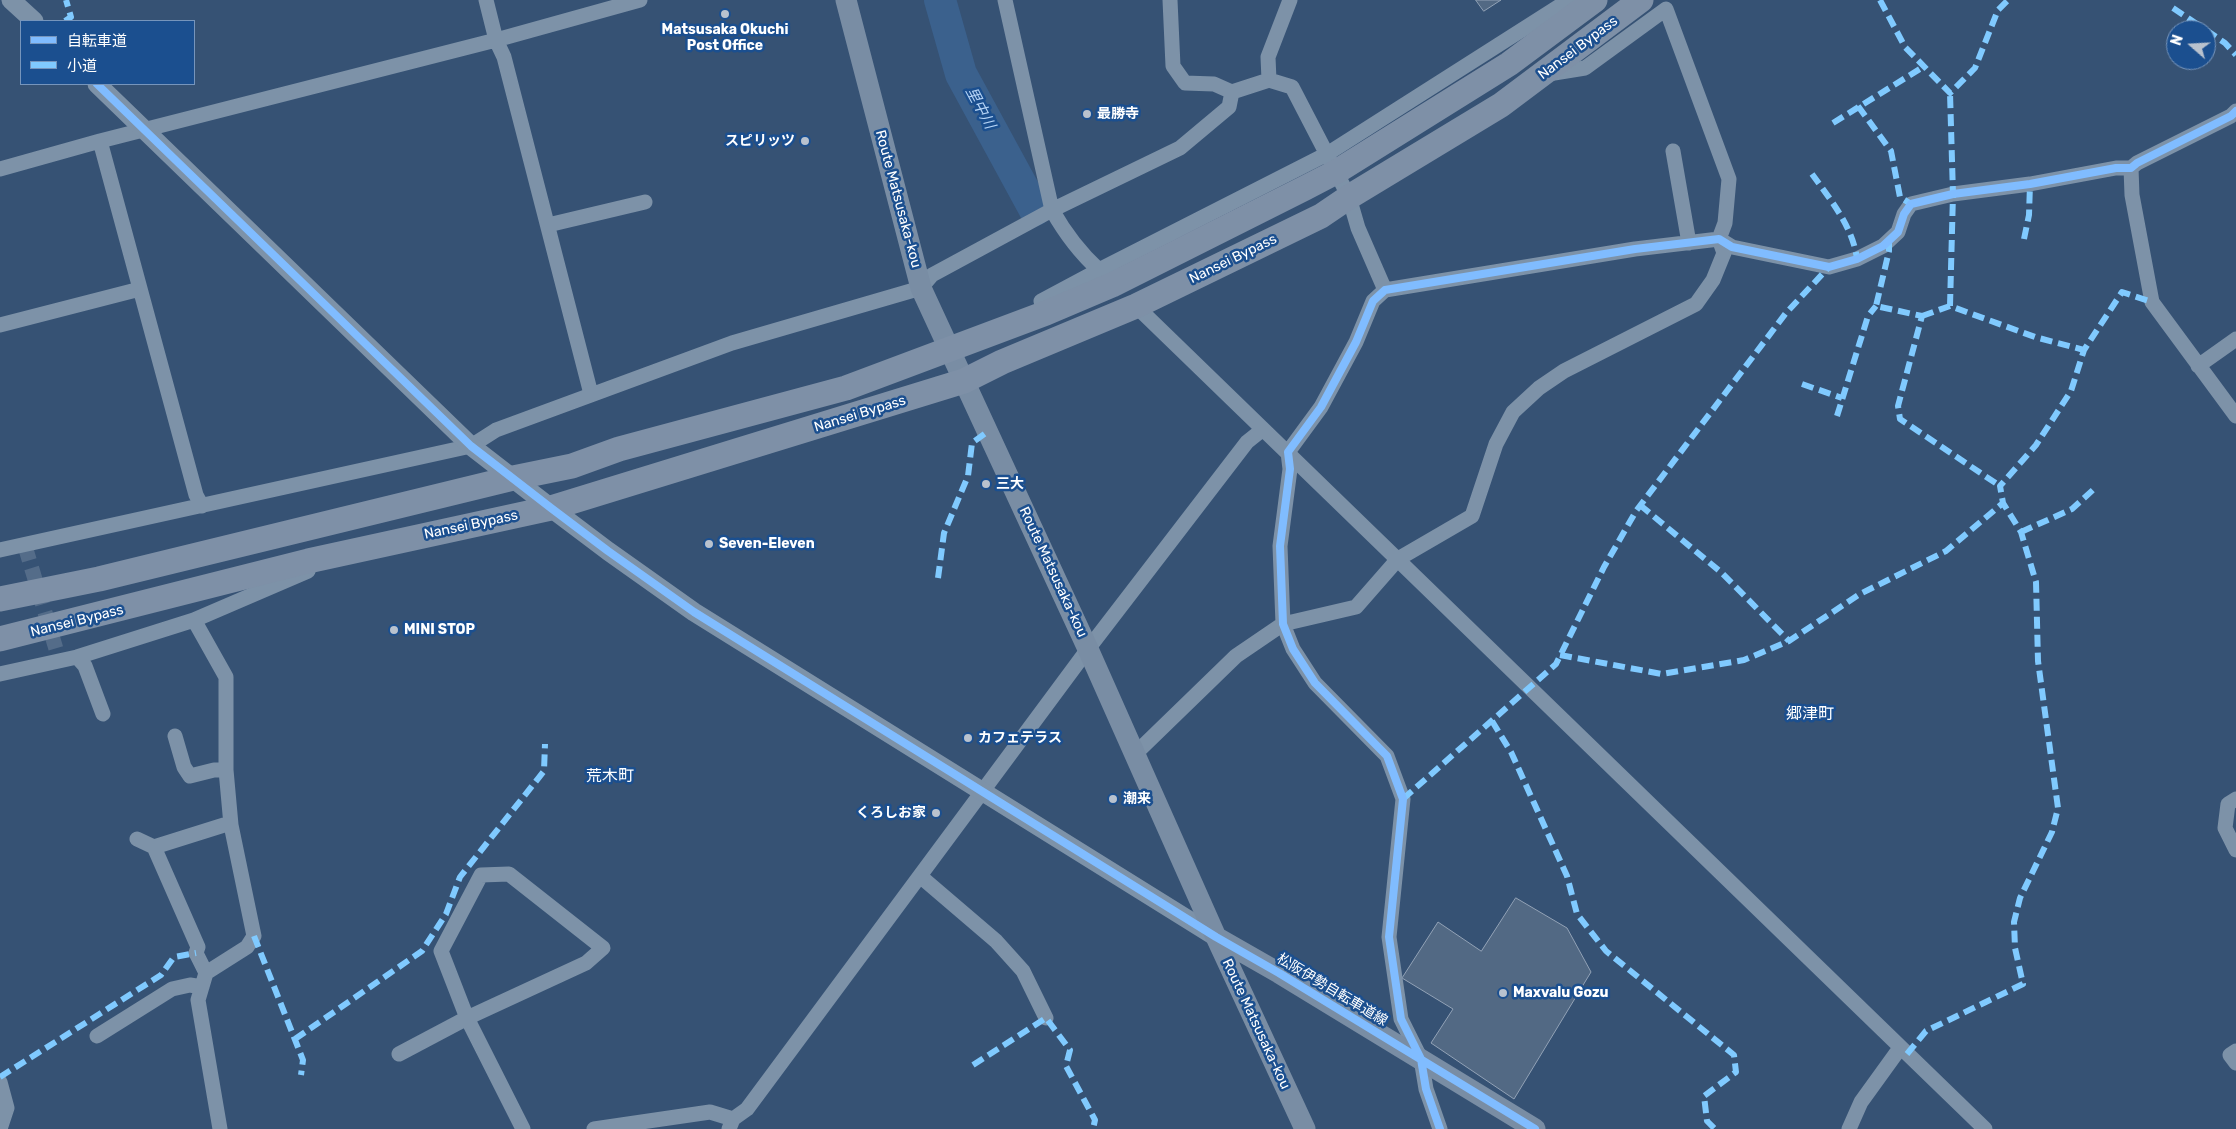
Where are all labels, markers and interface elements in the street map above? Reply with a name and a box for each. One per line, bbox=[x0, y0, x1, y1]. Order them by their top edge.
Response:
marker: Matsusaka Okuchi Post Office bbox=[719, 8, 731, 20]
street label: Nansei Bypass bbox=[1535, 13, 1621, 83]
legend bbox=[20, 20, 195, 85]
north arrow bbox=[2166, 20, 2216, 70]
place label: Matsusaka Okuchi Post Office bbox=[662, 22, 788, 54]
text: 自転車道 bbox=[67, 32, 127, 50]
text: N bbox=[2168, 33, 2187, 48]
text: 小道 bbox=[67, 57, 97, 75]
water label: 里中川 bbox=[961, 84, 999, 132]
place label: 最勝寺 bbox=[1097, 106, 1139, 122]
marker: 最勝寺 bbox=[1081, 108, 1093, 120]
street label: Route Matsusaka-kou bbox=[872, 128, 924, 270]
place label: スピリッツ bbox=[725, 133, 795, 149]
marker: スピリッツ bbox=[799, 135, 811, 147]
street label: Nansei Bypass bbox=[1187, 231, 1279, 287]
street label: Nansei Bypass bbox=[812, 392, 908, 436]
place label: 三大 bbox=[996, 476, 1024, 492]
marker: 三大 bbox=[980, 478, 992, 490]
street label: Route Matsusaka-kou bbox=[1015, 504, 1091, 640]
street label: Nansei Bypass bbox=[423, 507, 519, 543]
place label: Seven-Eleven bbox=[719, 536, 815, 552]
marker: Seven-Eleven bbox=[703, 538, 715, 550]
street label: Nansei Bypass bbox=[29, 601, 125, 641]
place label: MINI STOP bbox=[404, 622, 475, 638]
marker: MINI STOP bbox=[388, 624, 400, 636]
district label: 郷津町 bbox=[1786, 704, 1834, 724]
place label: カフェテラス bbox=[978, 730, 1062, 746]
marker: カフェテラス bbox=[962, 732, 974, 744]
district label: 荒木町 bbox=[586, 766, 634, 786]
place label: 潮来 bbox=[1123, 791, 1151, 807]
marker: 潮来 bbox=[1107, 793, 1119, 805]
place label: くろしお家 bbox=[856, 805, 926, 821]
marker: くろしお家 bbox=[930, 807, 942, 819]
street label: 松阪伊勢自転車道線 bbox=[1274, 950, 1390, 1030]
street label: Route Matsusaka-kou bbox=[1218, 956, 1294, 1092]
place label: Maxvalu Gozu bbox=[1513, 985, 1609, 1001]
marker: Maxvalu Gozu bbox=[1497, 987, 1509, 999]

